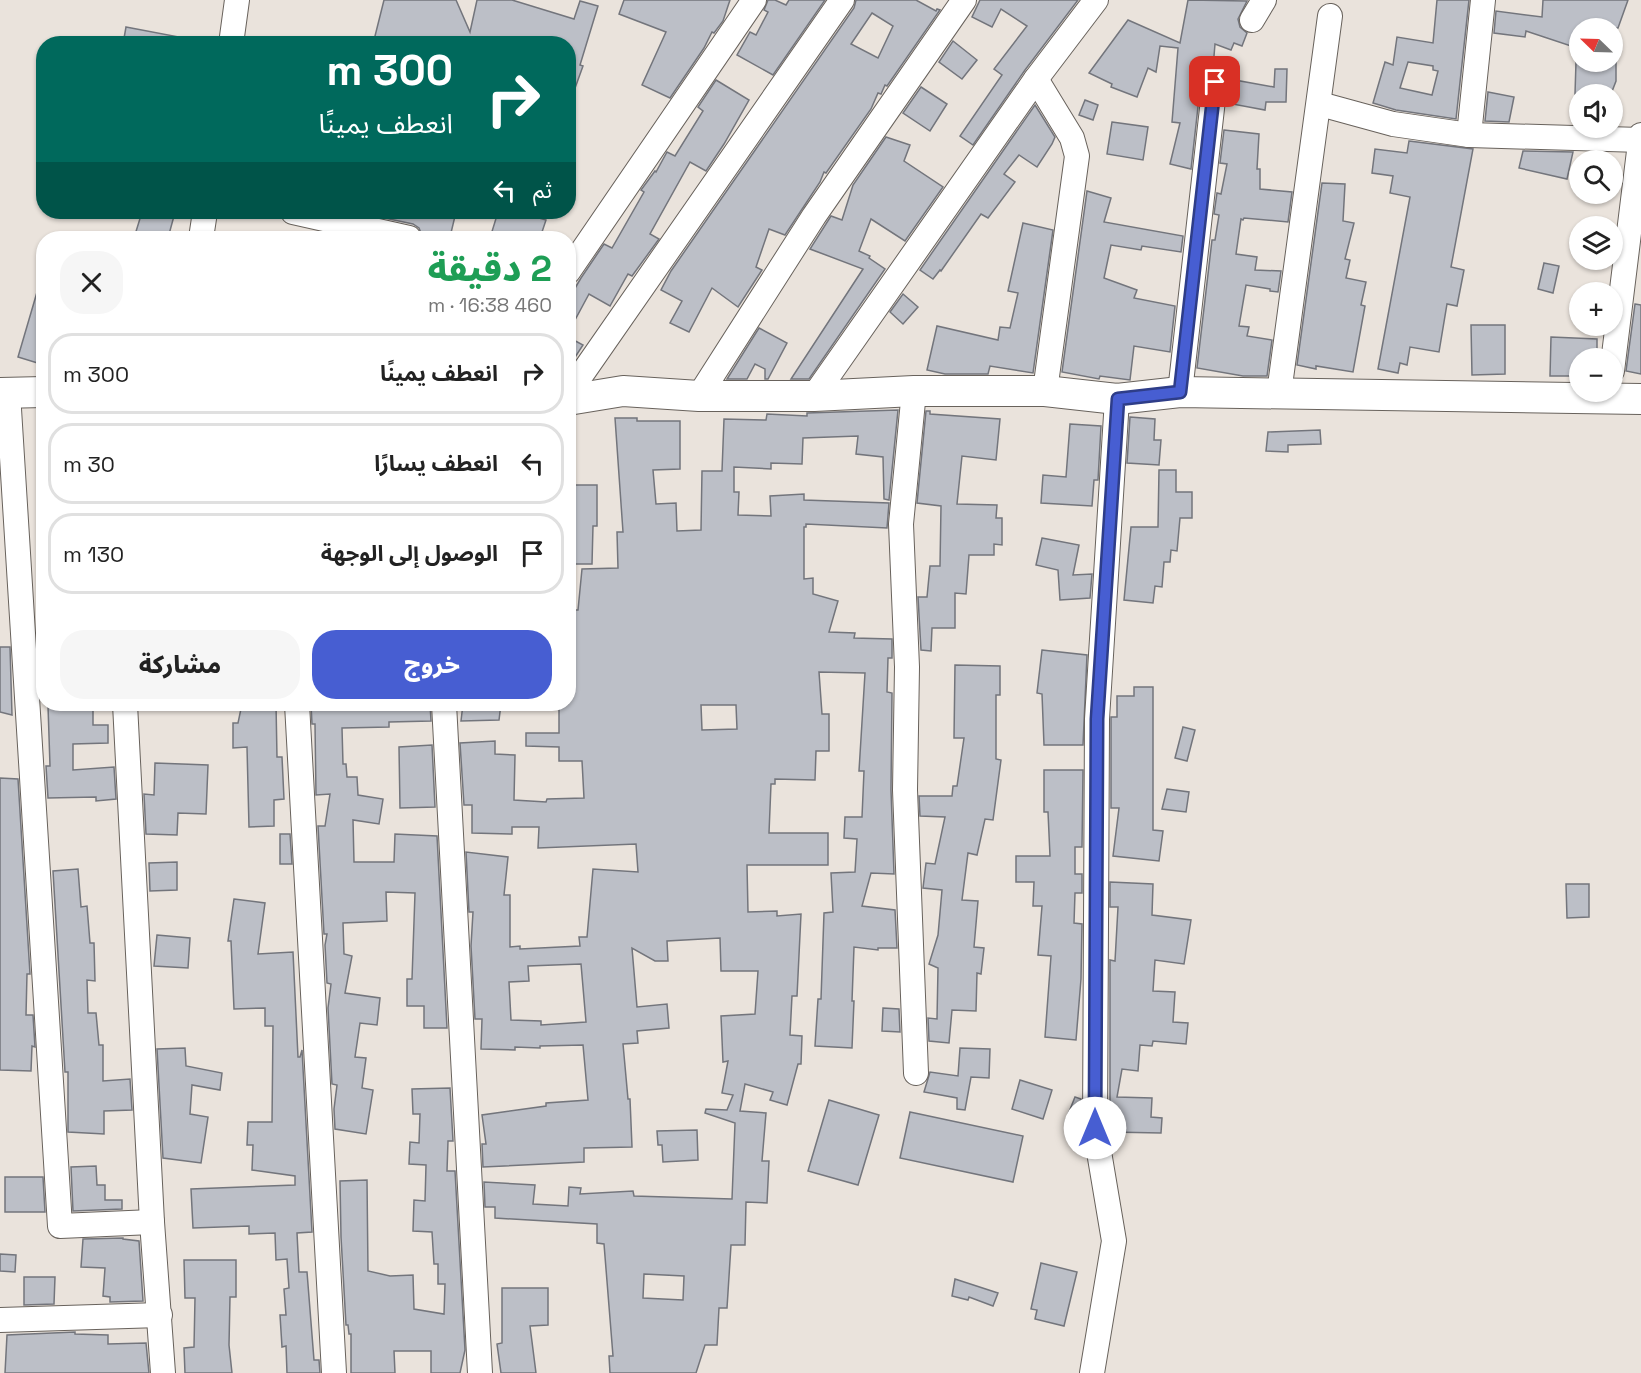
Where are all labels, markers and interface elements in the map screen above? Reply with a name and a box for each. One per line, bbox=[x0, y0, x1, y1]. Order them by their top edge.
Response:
north arrow bbox=[1569, 18, 1623, 72]
map controls bbox=[1569, 18, 1623, 402]
text: 300 m bbox=[326, 44, 453, 97]
pin bbox=[1189, 56, 1240, 107]
icon: right bbox=[474, 60, 552, 138]
icon: arrive bbox=[1198, 65, 1231, 98]
button: sound bbox=[1569, 84, 1623, 138]
text: انعطف يمينًا bbox=[319, 106, 453, 141]
button: search bbox=[1569, 150, 1623, 204]
icon: left bbox=[488, 174, 521, 207]
text: ثم bbox=[533, 176, 552, 204]
button: layers bbox=[1569, 216, 1623, 270]
text: 2 دقيقة bbox=[427, 246, 552, 292]
button: close bbox=[60, 251, 123, 314]
button: + bbox=[1569, 282, 1623, 336]
text: 460 m · 16:38 bbox=[428, 292, 552, 318]
button: − bbox=[1569, 348, 1623, 402]
icon: right bbox=[516, 357, 549, 390]
text: انعطف يمينًا bbox=[380, 359, 498, 387]
text: 300 m bbox=[63, 360, 129, 388]
icon: left bbox=[516, 447, 549, 480]
text: انعطف يسارًا bbox=[374, 449, 498, 477]
text: 30 m bbox=[63, 450, 115, 478]
icon: arrive bbox=[516, 537, 549, 570]
text: الوصول إلى الوجهة bbox=[321, 539, 498, 567]
text: 130 m bbox=[63, 540, 124, 568]
button: مشاركة bbox=[60, 630, 300, 699]
button: خروج bbox=[312, 630, 552, 699]
position arrow bbox=[1063, 1096, 1127, 1160]

